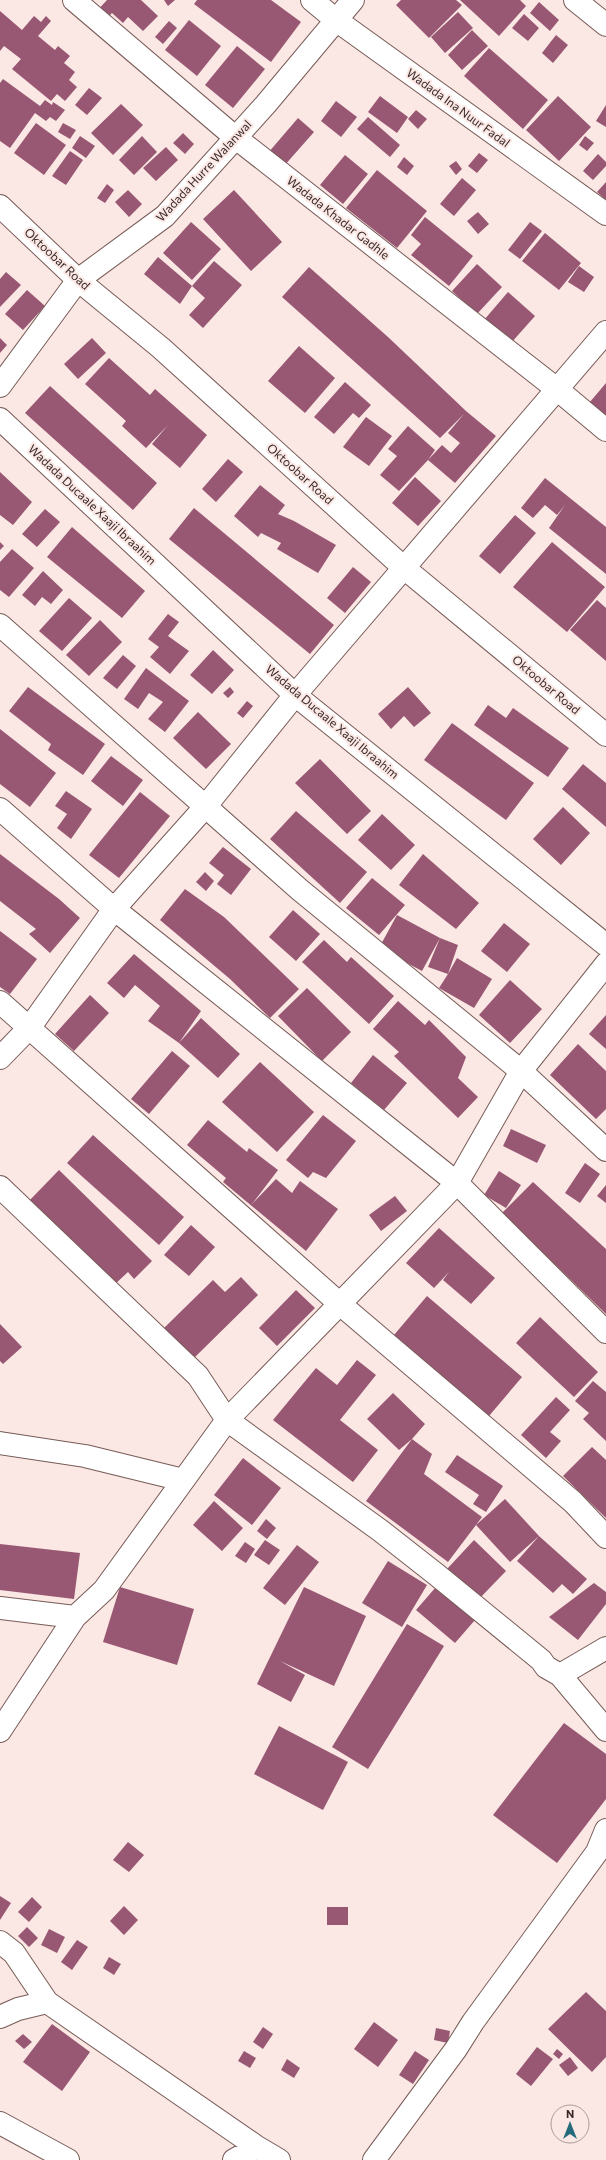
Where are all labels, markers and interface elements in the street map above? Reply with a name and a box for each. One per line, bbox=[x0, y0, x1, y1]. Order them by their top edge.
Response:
street label: Wadada Ina Nuur Fadal bbox=[404, 65, 513, 149]
street label: Wadada Hurre Walanwal bbox=[153, 117, 254, 224]
street label: Wadada Khadar Gadhle bbox=[285, 173, 393, 262]
street label: Oktoobar Road bbox=[22, 225, 93, 292]
street label: Oktoobar Road bbox=[265, 440, 337, 507]
street label: Wadada Ducaale Xaaji Ibraahim bbox=[26, 441, 159, 567]
street label: Oktoobar Road bbox=[510, 652, 583, 717]
street label: Wadada Ducaale Xaaji Ibraahim bbox=[263, 661, 402, 781]
north arrow bbox=[550, 2104, 590, 2144]
text: N bbox=[566, 2107, 574, 2120]

